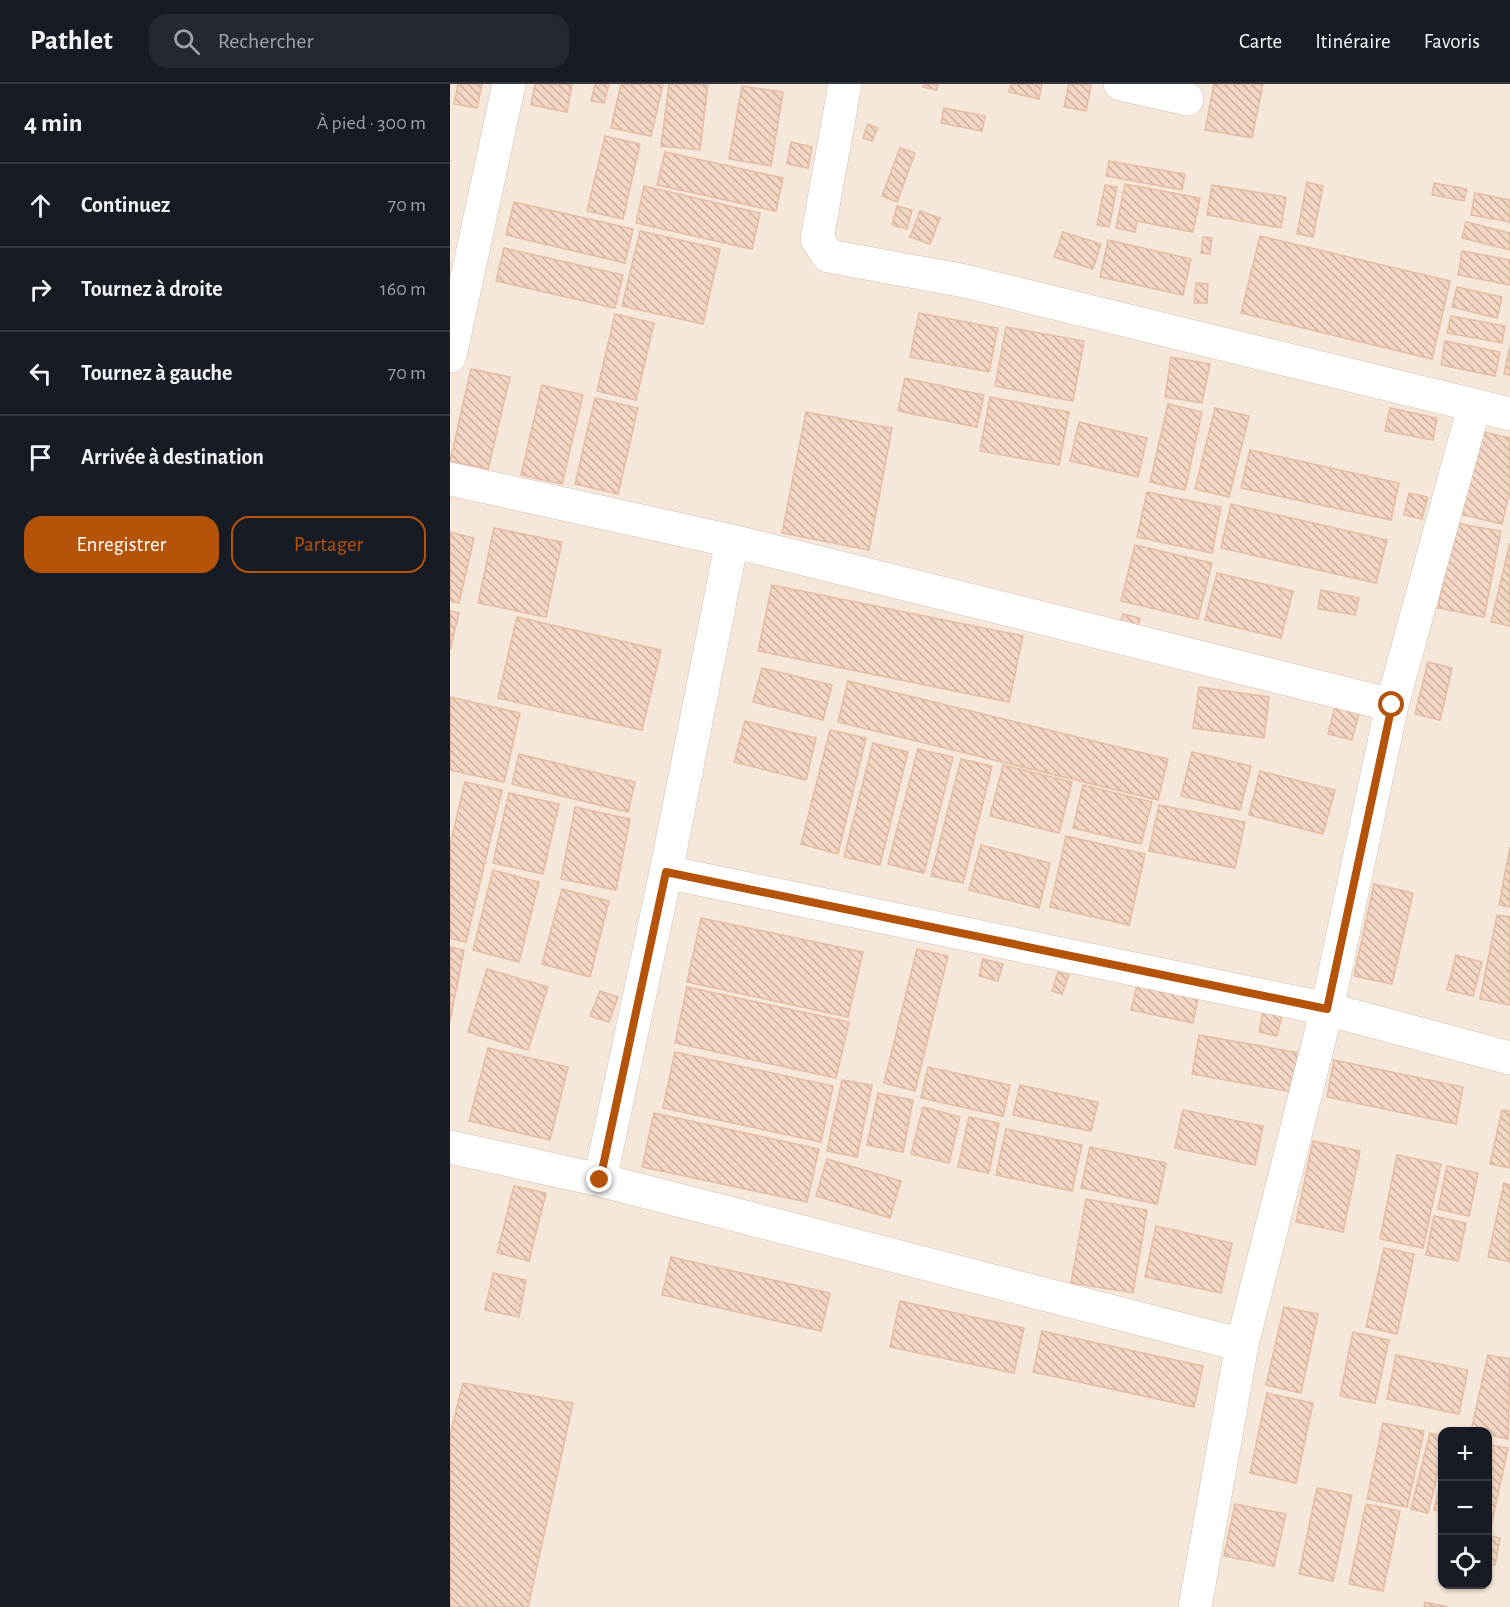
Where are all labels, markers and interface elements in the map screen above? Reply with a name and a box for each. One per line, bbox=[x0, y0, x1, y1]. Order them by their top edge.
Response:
search box bbox=[149, 14, 569, 68]
icon: search bbox=[170, 25, 203, 58]
text: Pathlet bbox=[30, 27, 113, 55]
text: Rechercher bbox=[218, 30, 314, 52]
text: Carte bbox=[1239, 31, 1282, 52]
text: Itinéraire bbox=[1315, 31, 1391, 52]
text: Favoris bbox=[1424, 31, 1480, 52]
text: 4 min bbox=[24, 110, 83, 136]
text: À pied · 300 m bbox=[317, 113, 426, 133]
icon: ahead bbox=[24, 189, 57, 222]
text: Continuez bbox=[81, 194, 170, 216]
text: 70 m bbox=[388, 195, 426, 215]
icon: right bbox=[24, 273, 57, 306]
text: Tournez à droite bbox=[81, 278, 223, 300]
text: 160 m bbox=[380, 279, 426, 299]
icon: left bbox=[24, 357, 57, 390]
text: Tournez à gauche bbox=[81, 362, 232, 384]
text: 70 m bbox=[388, 363, 426, 383]
icon: arrive bbox=[24, 441, 57, 474]
text: Arrivée à destination bbox=[81, 446, 264, 468]
button: Enregistrer bbox=[24, 516, 219, 573]
button: Partager bbox=[231, 516, 426, 573]
route start bbox=[1378, 691, 1404, 717]
route end bbox=[586, 1166, 612, 1192]
map controls bbox=[1438, 1427, 1492, 1589]
button: + bbox=[1438, 1427, 1492, 1481]
button: − bbox=[1438, 1481, 1492, 1535]
button: locate bbox=[1438, 1535, 1492, 1589]

